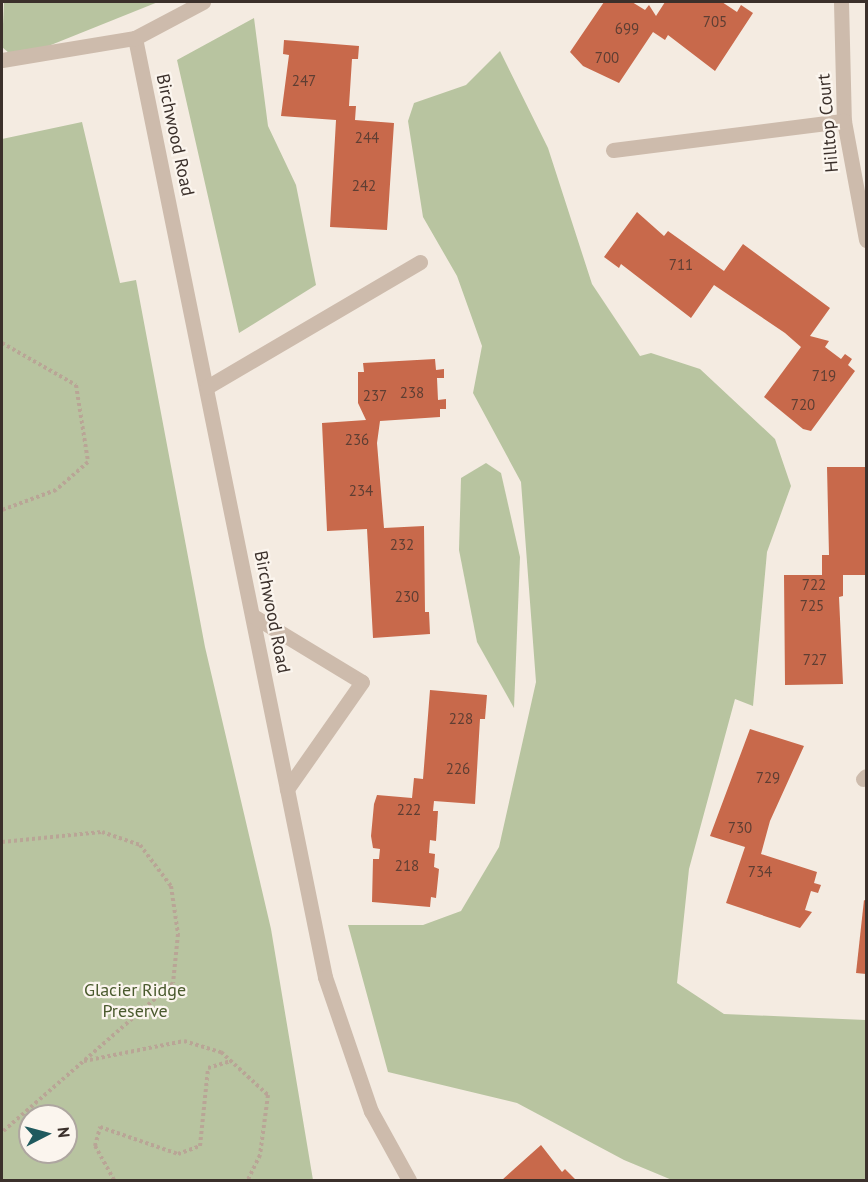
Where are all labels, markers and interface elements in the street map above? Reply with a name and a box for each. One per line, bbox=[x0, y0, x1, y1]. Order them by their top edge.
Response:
house number: 705 bbox=[703, 13, 727, 31]
house number: 699 bbox=[615, 20, 639, 38]
house number: 700 bbox=[595, 49, 619, 67]
street label: Birchwood Road bbox=[152, 72, 198, 198]
house number: 247 bbox=[292, 72, 316, 90]
street label: Hilltop Court bbox=[813, 73, 843, 173]
house number: 244 bbox=[355, 129, 379, 147]
house number: 242 bbox=[352, 177, 376, 195]
house number: 711 bbox=[669, 256, 693, 274]
house number: 719 bbox=[812, 367, 836, 385]
house number: 238 bbox=[400, 384, 424, 402]
house number: 237 bbox=[363, 387, 387, 405]
house number: 720 bbox=[791, 396, 815, 414]
house number: 236 bbox=[345, 431, 369, 449]
house number: 234 bbox=[349, 482, 373, 500]
house number: 232 bbox=[390, 536, 414, 554]
street label: Birchwood Road bbox=[250, 549, 294, 675]
house number: 722 bbox=[802, 576, 826, 594]
house number: 230 bbox=[395, 588, 419, 606]
house number: 725 bbox=[800, 597, 824, 615]
house number: 727 bbox=[803, 651, 827, 669]
house number: 228 bbox=[449, 710, 473, 728]
house number: 226 bbox=[446, 760, 470, 778]
house number: 729 bbox=[756, 769, 780, 787]
house number: 222 bbox=[397, 801, 421, 819]
house number: 730 bbox=[728, 819, 752, 837]
house number: 218 bbox=[395, 857, 419, 875]
house number: 734 bbox=[748, 863, 772, 881]
park label: Glacier Ridge Preserve bbox=[84, 980, 186, 1022]
north arrow bbox=[18, 1104, 78, 1164]
text: N bbox=[53, 1126, 74, 1139]

